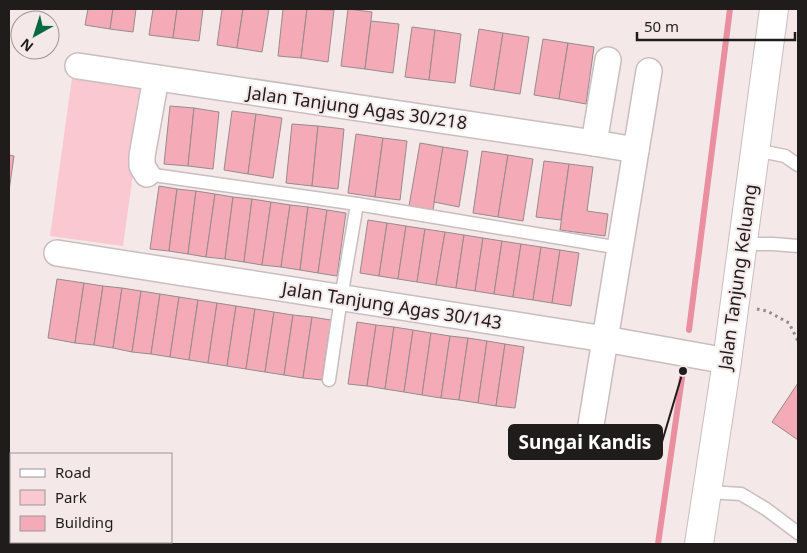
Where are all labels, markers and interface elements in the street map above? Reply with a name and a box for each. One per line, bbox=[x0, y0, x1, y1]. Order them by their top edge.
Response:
north arrow bbox=[10, 10, 60, 60]
scale bar bbox=[637, 10, 794, 42]
text: 50 m bbox=[644, 16, 679, 36]
text: N bbox=[16, 35, 37, 56]
street label: Jalan Tanjung Agas 30/218 bbox=[243, 79, 469, 134]
street label: Jalan Tanjung Keluang bbox=[712, 182, 762, 373]
street label: Jalan Tanjung Agas 30/143 bbox=[279, 275, 504, 334]
callout: Sungai Kandis bbox=[509, 425, 662, 459]
text: Sungai Kandis bbox=[519, 429, 651, 455]
legend bbox=[10, 453, 172, 543]
text: Road bbox=[55, 462, 91, 482]
text: Park bbox=[55, 487, 87, 507]
text: Building bbox=[55, 512, 113, 532]

